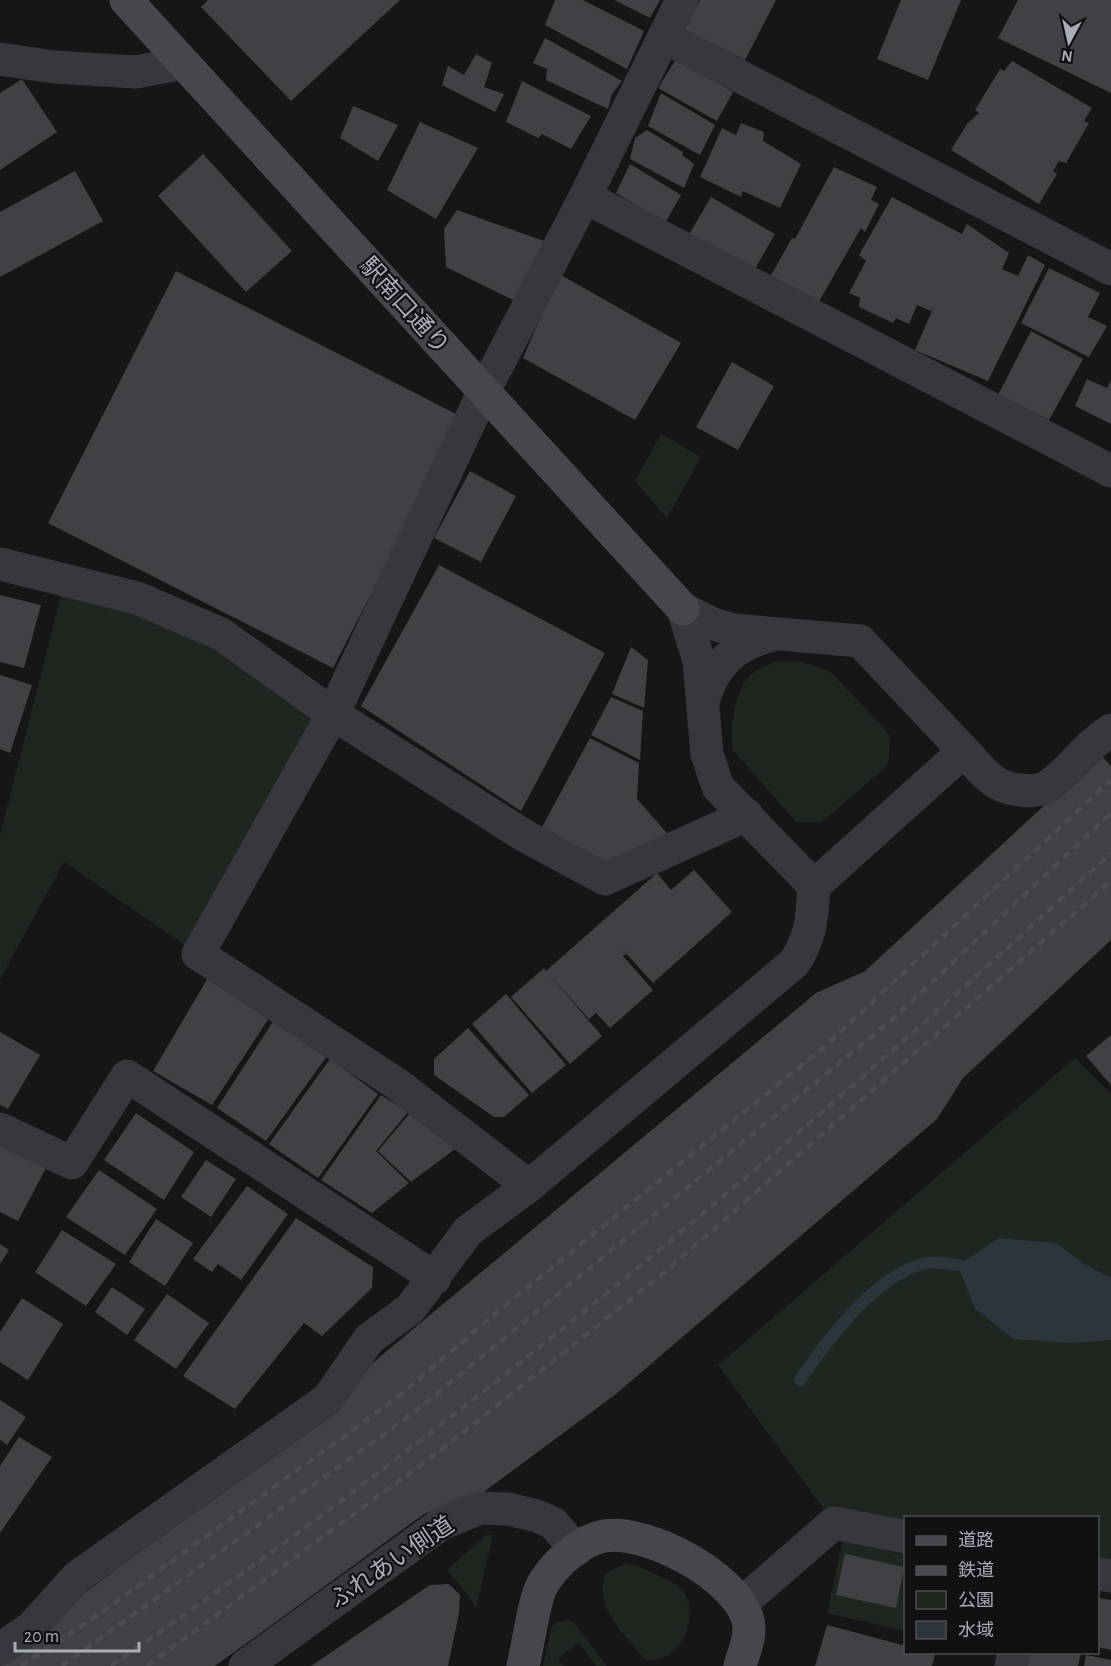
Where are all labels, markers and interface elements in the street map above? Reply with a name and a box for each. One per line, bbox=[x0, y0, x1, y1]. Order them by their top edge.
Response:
north arrow bbox=[1039, 12, 1099, 72]
text: N bbox=[1060, 47, 1074, 65]
street label: 駅南口通り bbox=[355, 252, 455, 359]
street label: ふれあい側道 bbox=[324, 1511, 458, 1613]
legend bbox=[904, 1516, 1099, 1654]
text: 道路 bbox=[958, 1530, 994, 1550]
text: 鉄道 bbox=[958, 1560, 994, 1580]
text: 公園 bbox=[958, 1591, 994, 1610]
scale bar bbox=[15, 1615, 140, 1653]
text: 水域 bbox=[958, 1621, 994, 1640]
text: 20 m bbox=[24, 1628, 59, 1646]

